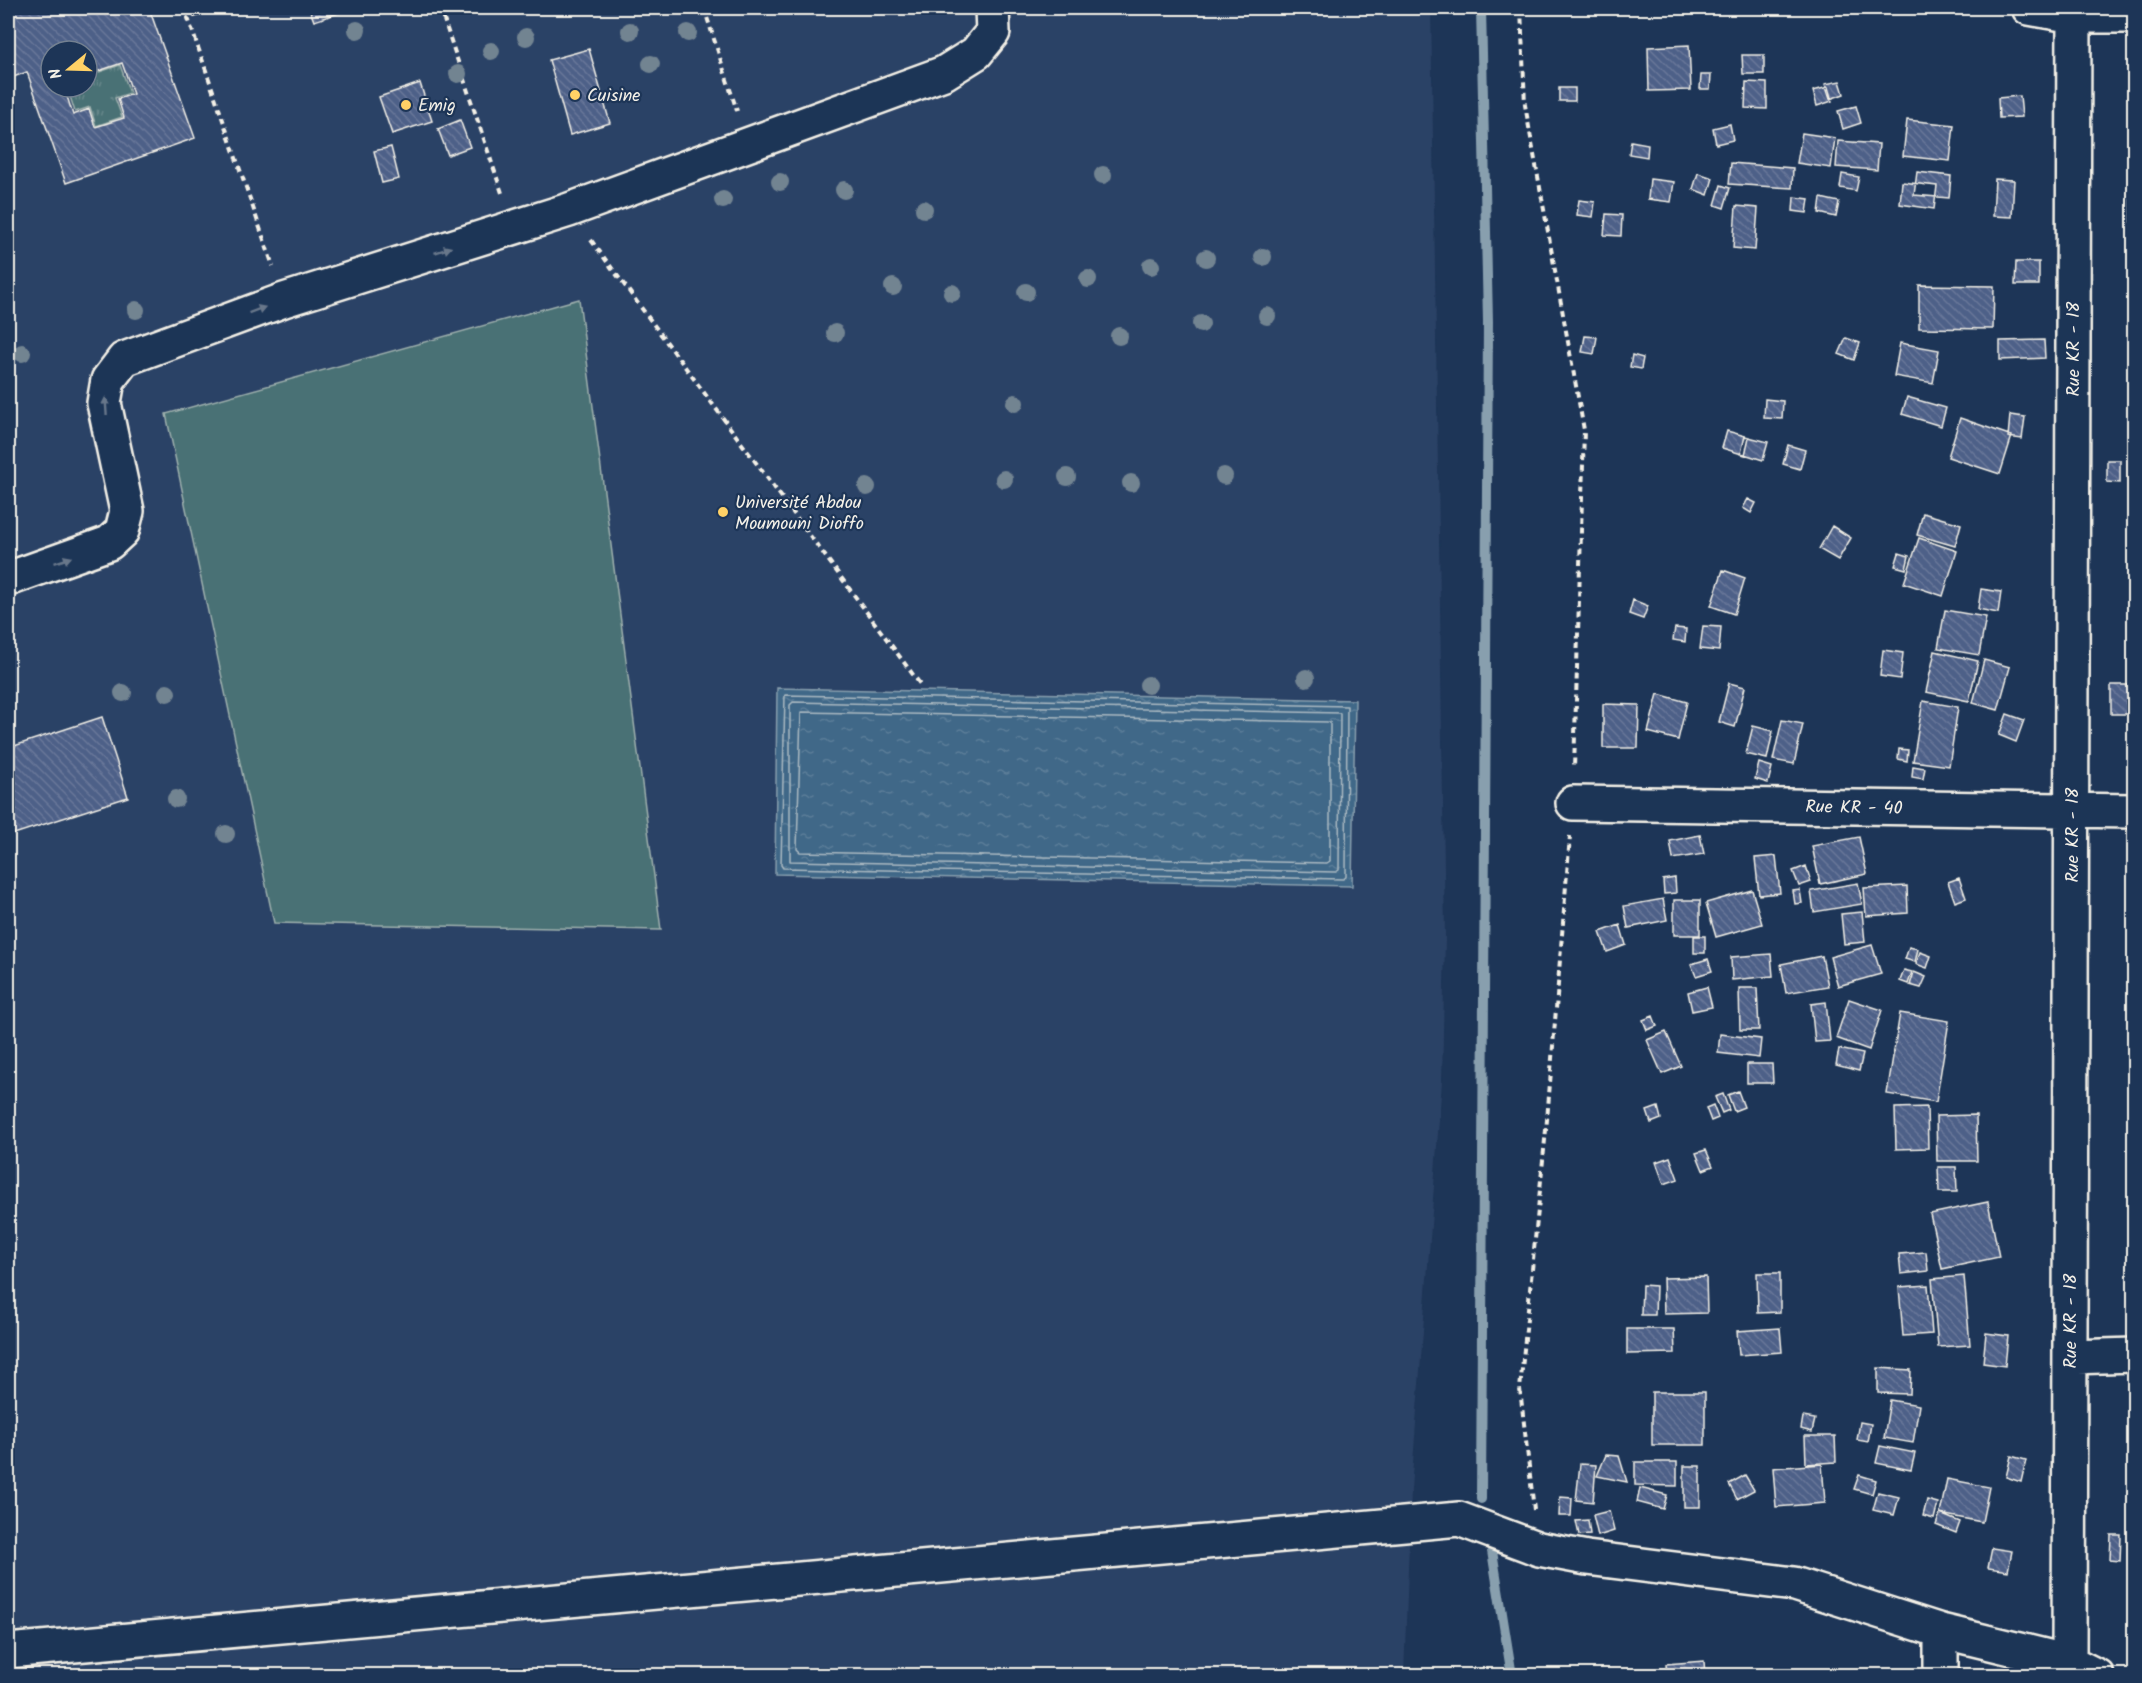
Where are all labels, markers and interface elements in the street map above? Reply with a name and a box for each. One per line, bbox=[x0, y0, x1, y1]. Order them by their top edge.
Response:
north arrow bbox=[39, 39, 99, 99]
text: N bbox=[43, 65, 70, 82]
place label: Cuisine bbox=[587, 82, 640, 111]
marker: Cuisine bbox=[568, 88, 582, 102]
place label: Emig bbox=[418, 92, 456, 121]
marker: Emig bbox=[399, 98, 413, 112]
one-way arrow bbox=[434, 245, 452, 254]
street label: Rue KR - 18 bbox=[2060, 301, 2089, 396]
one-way arrow bbox=[249, 305, 267, 315]
one-way arrow bbox=[101, 396, 111, 415]
place label: Université Abdou Moumouni Dioffo bbox=[735, 489, 864, 539]
marker: Université Abdou Moumouni Dioffo bbox=[716, 505, 730, 519]
one-way arrow bbox=[54, 554, 72, 564]
street label: Rue KR - 18 bbox=[2059, 787, 2088, 882]
street label: Rue KR - 40 bbox=[1805, 793, 1903, 824]
street label: Rue KR - 18 bbox=[2057, 1273, 2086, 1368]

